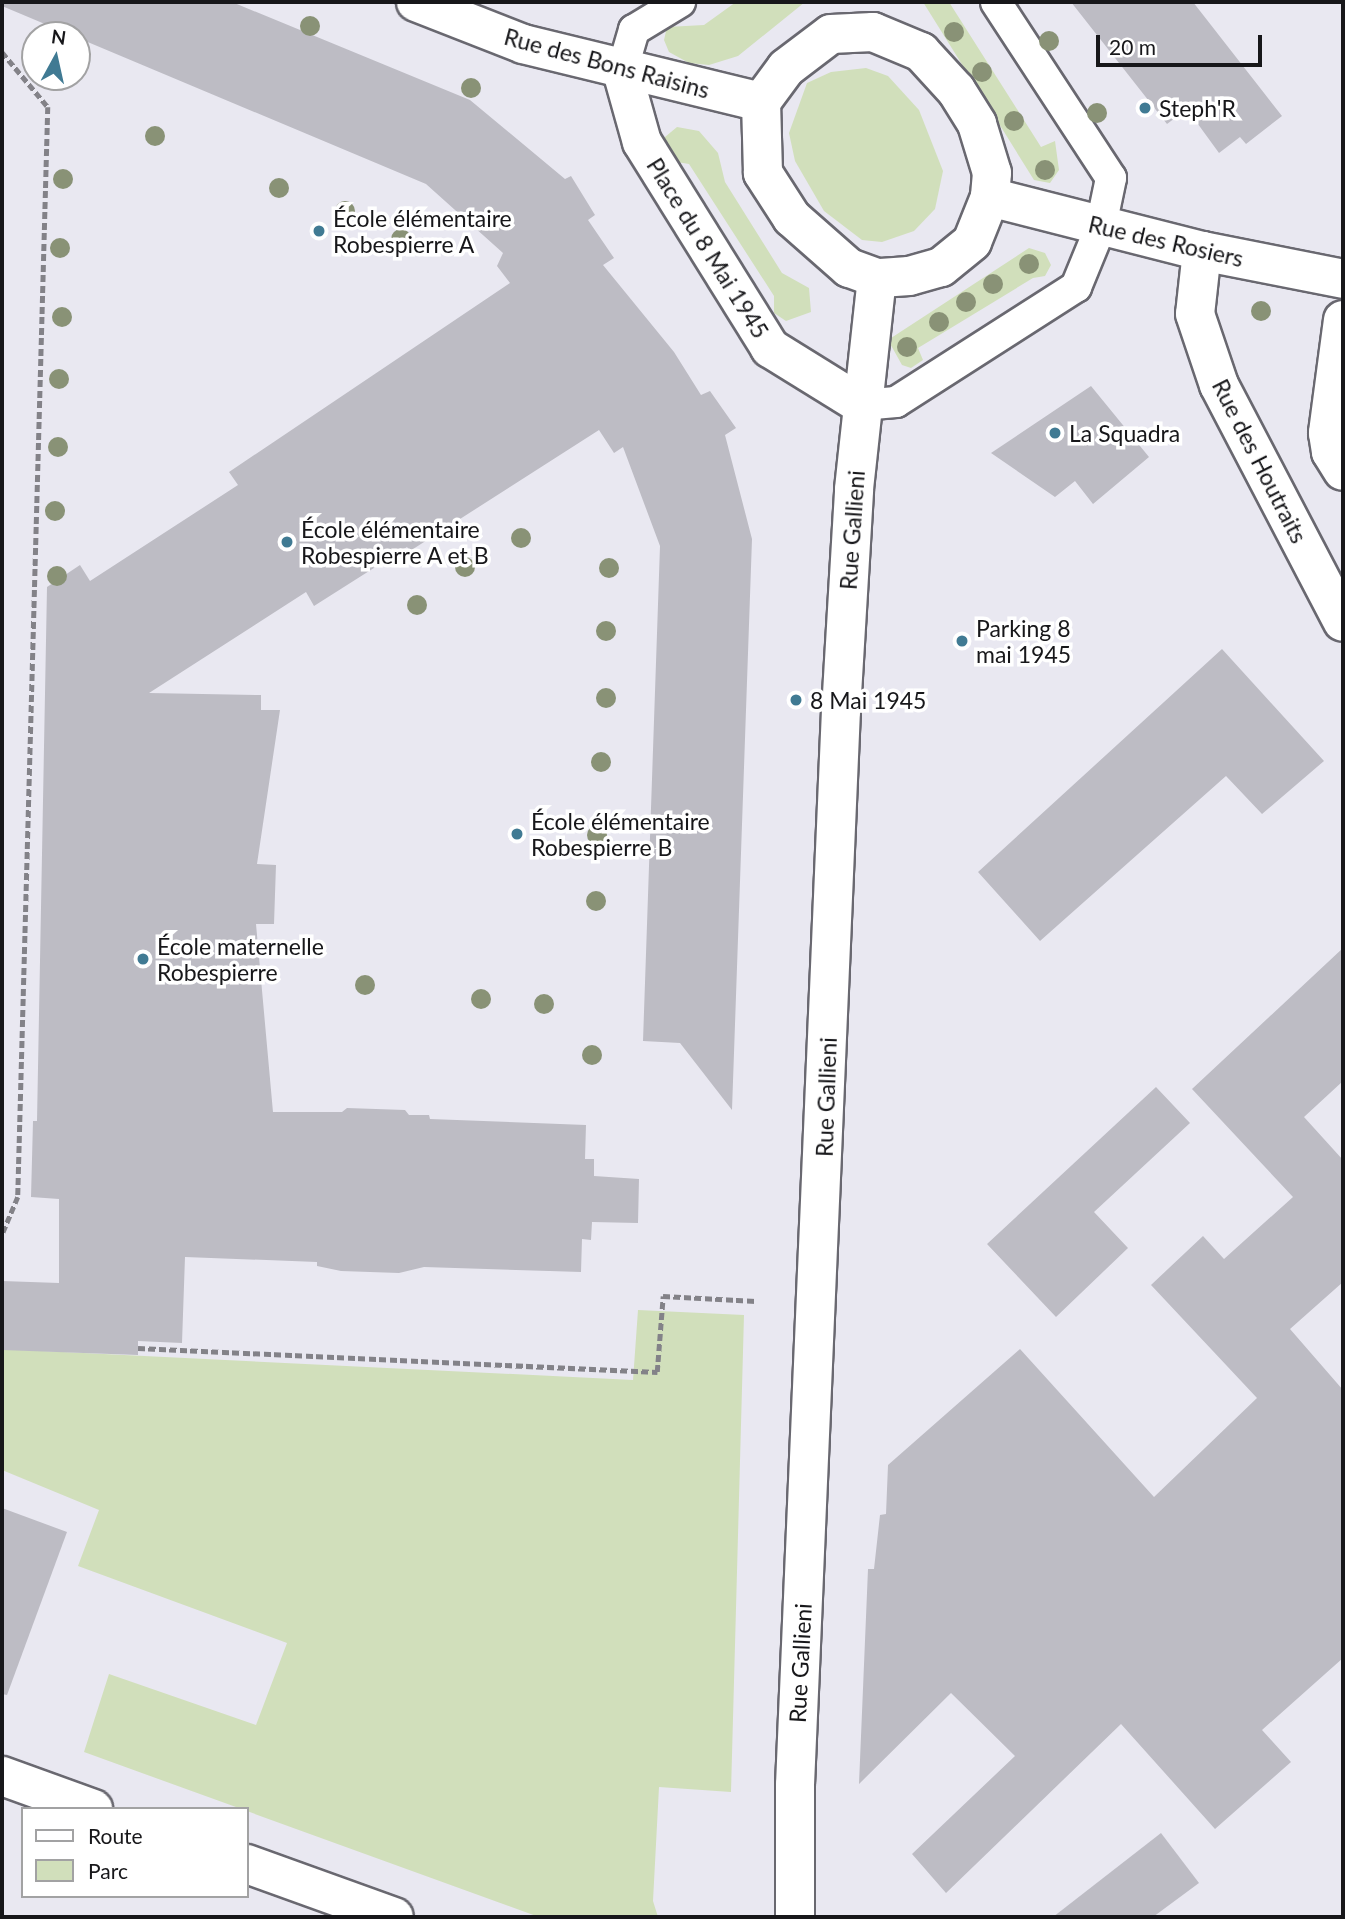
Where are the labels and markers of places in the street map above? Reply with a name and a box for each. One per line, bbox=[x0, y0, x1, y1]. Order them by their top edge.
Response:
place label: Steph'R bbox=[1159, 94, 1236, 122]
marker: Steph'R bbox=[1137, 100, 1153, 116]
place label: École élémentaire Robespierre A bbox=[333, 204, 512, 258]
marker: École élémentaire Robespierre A bbox=[311, 223, 327, 239]
place label: La Squadra bbox=[1069, 419, 1180, 447]
marker: La Squadra bbox=[1047, 425, 1063, 441]
place label: École élémentaire Robespierre A et B bbox=[301, 515, 490, 569]
marker: École élémentaire Robespierre A et B bbox=[279, 534, 295, 550]
place label: Parking 8 mai 1945 bbox=[976, 614, 1071, 668]
marker: Parking 8 mai 1945 bbox=[954, 633, 970, 649]
place label: 8 Mai 1945 bbox=[810, 686, 926, 714]
marker: 8 Mai 1945 bbox=[788, 692, 804, 708]
place label: École élémentaire Robespierre B bbox=[531, 807, 710, 861]
marker: École élémentaire Robespierre B bbox=[509, 826, 525, 842]
place label: École maternelle Robespierre bbox=[157, 932, 324, 986]
marker: École maternelle Robespierre bbox=[135, 951, 151, 967]

